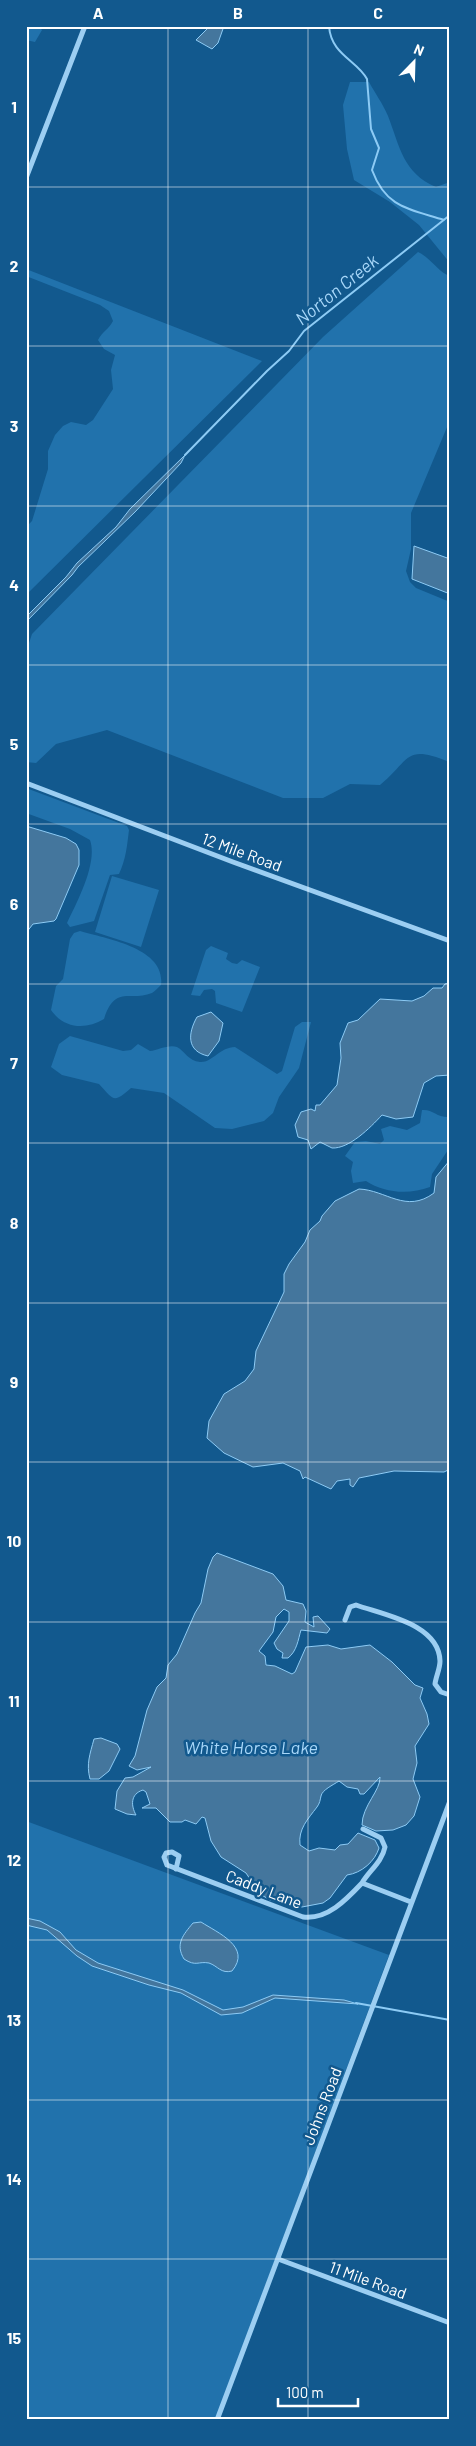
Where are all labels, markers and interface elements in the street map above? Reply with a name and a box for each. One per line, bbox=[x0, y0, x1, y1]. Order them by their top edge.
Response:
text: A bbox=[93, 3, 104, 22]
text: B bbox=[233, 3, 243, 22]
text: C bbox=[373, 3, 383, 22]
north arrow bbox=[388, 38, 438, 88]
text: N bbox=[412, 40, 427, 59]
text: 1 bbox=[11, 97, 17, 116]
water label: Norton Creek bbox=[290, 249, 383, 329]
text: 2 bbox=[10, 256, 19, 275]
text: 3 bbox=[10, 416, 18, 435]
text: 4 bbox=[9, 575, 19, 594]
text: 5 bbox=[10, 734, 19, 753]
street label: 12 Mile Road bbox=[200, 828, 285, 875]
text: 6 bbox=[10, 894, 19, 913]
text: 7 bbox=[10, 1053, 18, 1072]
text: 8 bbox=[10, 1213, 19, 1232]
text: 9 bbox=[10, 1372, 18, 1391]
text: 10 bbox=[7, 1531, 21, 1550]
text: 11 bbox=[8, 1691, 20, 1710]
water label: White Horse Lake bbox=[184, 1736, 318, 1758]
text: 12 bbox=[7, 1850, 21, 1869]
street label: Caddy Lane bbox=[223, 1865, 305, 1912]
text: 13 bbox=[7, 2010, 21, 2029]
street label: Johns Road bbox=[298, 2064, 345, 2147]
text: 14 bbox=[6, 2169, 22, 2188]
street label: 11 Mile Road bbox=[327, 2257, 409, 2302]
text: 15 bbox=[7, 2328, 22, 2347]
scale bar bbox=[278, 2376, 358, 2408]
text: 100 m bbox=[286, 2383, 324, 2401]

